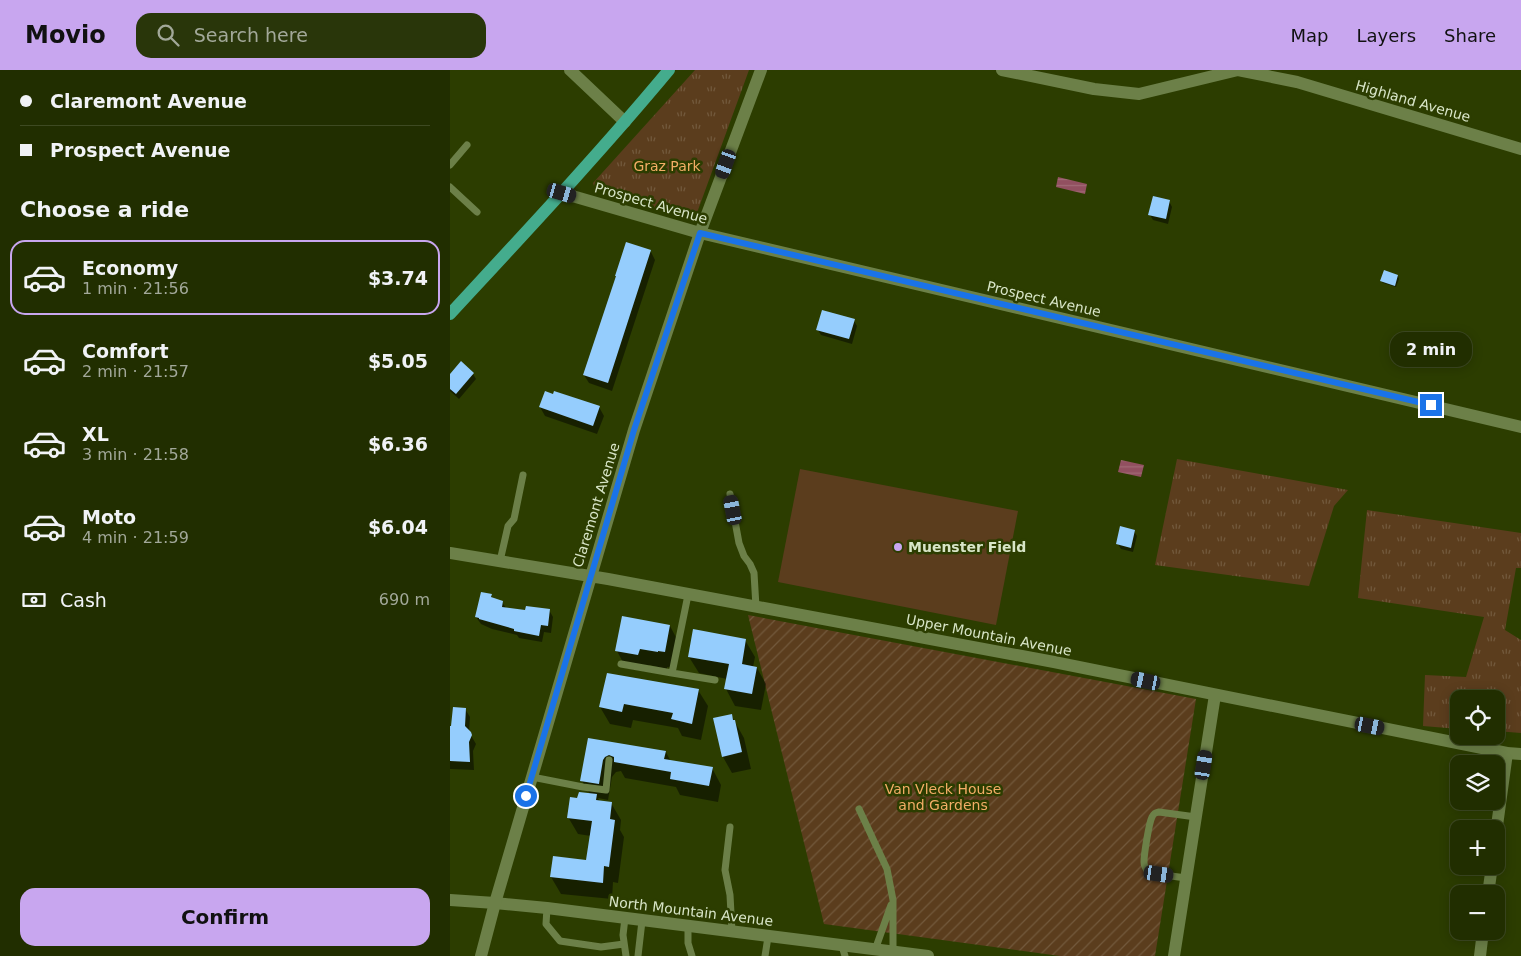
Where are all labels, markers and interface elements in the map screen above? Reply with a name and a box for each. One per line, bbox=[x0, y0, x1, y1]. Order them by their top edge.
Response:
search box bbox=[136, 13, 486, 58]
text: Movio bbox=[25, 21, 106, 49]
icon: search bbox=[154, 21, 182, 49]
text: Search here bbox=[194, 24, 308, 46]
text: Map bbox=[1290, 25, 1328, 46]
text: Layers bbox=[1356, 25, 1416, 46]
text: Share bbox=[1444, 25, 1496, 46]
street label: Highland Avenue bbox=[1354, 77, 1472, 125]
text: Claremont Avenue bbox=[50, 90, 247, 112]
text: Prospect Avenue bbox=[50, 139, 230, 161]
car bbox=[713, 147, 738, 181]
park label: Graz Park bbox=[633, 158, 702, 174]
street label: Prospect Avenue bbox=[593, 179, 709, 227]
car bbox=[545, 182, 578, 204]
text: Choose a ride bbox=[20, 197, 189, 222]
icon: car bbox=[22, 255, 67, 300]
text: Economy bbox=[82, 257, 178, 279]
text: $3.74 bbox=[368, 267, 428, 289]
street label: Prospect Avenue bbox=[985, 278, 1103, 320]
text: 1 min · 21:56 bbox=[82, 279, 189, 298]
callout: 2 min bbox=[1390, 332, 1472, 368]
icon: car bbox=[22, 338, 67, 383]
text: Comfort bbox=[82, 340, 169, 362]
text: 2 min bbox=[1406, 340, 1456, 359]
text: $5.05 bbox=[368, 350, 428, 372]
text: 2 min · 21:57 bbox=[82, 362, 189, 381]
route end bbox=[1420, 394, 1442, 416]
icon: car bbox=[22, 421, 67, 466]
text: XL bbox=[82, 423, 109, 445]
text: $6.36 bbox=[368, 433, 428, 455]
street label: Claremont Avenue bbox=[569, 441, 623, 569]
text: 3 min · 21:58 bbox=[82, 445, 189, 464]
car bbox=[722, 494, 743, 526]
icon: car bbox=[22, 504, 67, 549]
text: Moto bbox=[82, 506, 136, 528]
text: $6.04 bbox=[368, 516, 428, 538]
text: 4 min · 21:59 bbox=[82, 528, 189, 547]
place label: Muenster Field bbox=[908, 539, 1026, 555]
marker: Muenster Field bbox=[892, 541, 904, 553]
icon: cash bbox=[20, 586, 48, 614]
text: Cash bbox=[60, 589, 107, 611]
text: 690 m bbox=[379, 590, 430, 609]
street label: Upper Mountain Avenue bbox=[905, 611, 1073, 659]
car bbox=[1129, 671, 1162, 691]
map controls bbox=[1450, 690, 1505, 940]
button: locate bbox=[1450, 690, 1505, 745]
car bbox=[1353, 716, 1386, 736]
car bbox=[1194, 749, 1213, 781]
button: layers bbox=[1450, 755, 1505, 810]
park label: Van Vleck House and Gardens bbox=[885, 781, 1001, 813]
route start bbox=[515, 785, 537, 807]
button: + bbox=[1450, 820, 1505, 875]
car bbox=[1143, 864, 1174, 884]
button: − bbox=[1450, 885, 1505, 940]
button: Confirm bbox=[20, 888, 430, 946]
street label: North Mountain Avenue bbox=[608, 893, 774, 929]

